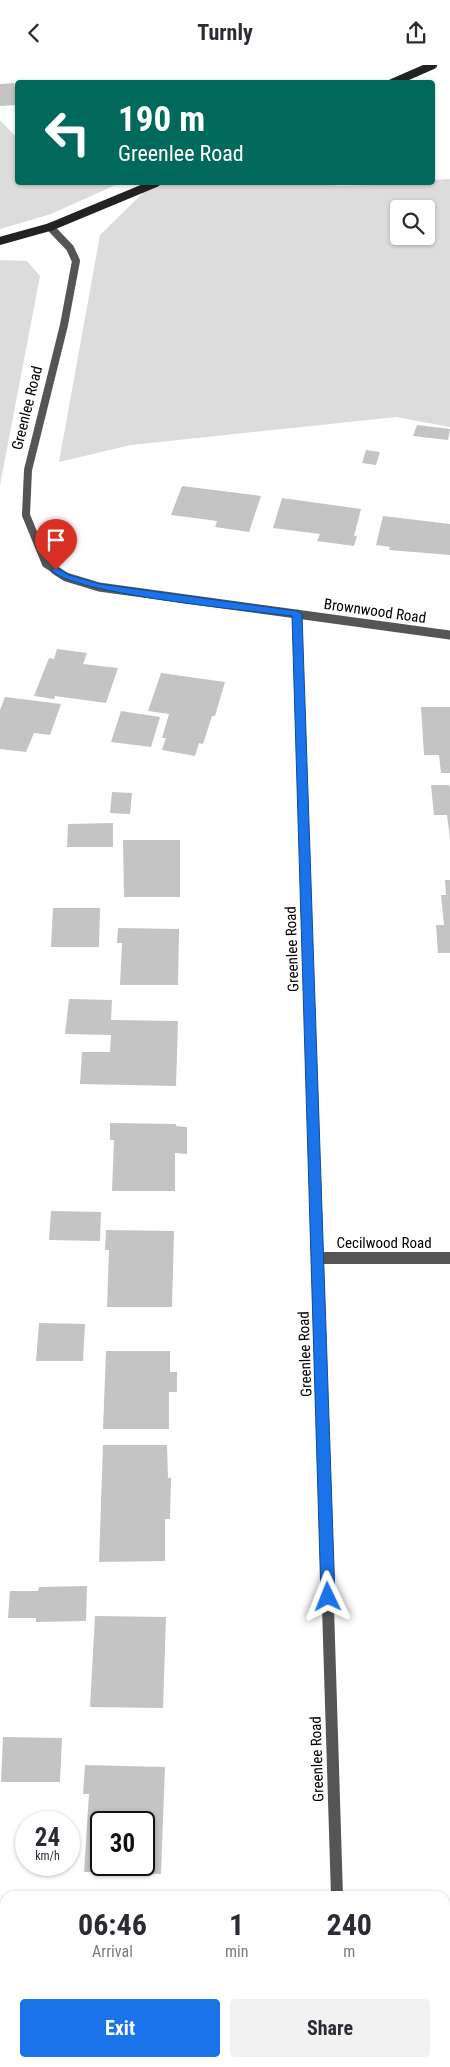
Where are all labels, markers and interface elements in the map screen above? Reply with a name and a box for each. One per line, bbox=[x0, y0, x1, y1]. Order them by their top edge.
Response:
icon: back bbox=[20, 19, 48, 47]
icon: share bbox=[402, 19, 430, 47]
text: Turnly bbox=[197, 20, 253, 45]
text: 190 m bbox=[118, 99, 205, 140]
icon: left bbox=[35, 100, 100, 165]
text: Greenlee Road bbox=[118, 141, 244, 166]
map controls bbox=[390, 200, 435, 245]
button: search bbox=[390, 200, 435, 245]
street label: Greenlee Road bbox=[8, 364, 46, 452]
pin bbox=[35, 519, 77, 570]
icon: arrive bbox=[42, 526, 70, 554]
street label: Brownwood Road bbox=[323, 595, 427, 627]
street label: Greenlee Road bbox=[282, 906, 302, 992]
street label: Cecilwood Road bbox=[336, 1234, 432, 1252]
street label: Greenlee Road bbox=[295, 1311, 315, 1397]
position arrow bbox=[301, 1570, 353, 1622]
street label: Greenlee Road bbox=[307, 1716, 327, 1802]
speed limit sign: 30 bbox=[90, 1811, 155, 1876]
text: 24 bbox=[35, 1823, 60, 1852]
text: km/h bbox=[35, 1849, 60, 1863]
text: 06:46 bbox=[78, 1907, 147, 1942]
text: 1 bbox=[229, 1907, 244, 1942]
text: 240 bbox=[326, 1907, 372, 1942]
text: Arrival bbox=[92, 1942, 133, 1961]
text: min bbox=[225, 1942, 248, 1961]
text: m bbox=[343, 1942, 355, 1961]
button: Exit bbox=[20, 1999, 220, 2057]
button: Share bbox=[230, 1999, 430, 2057]

